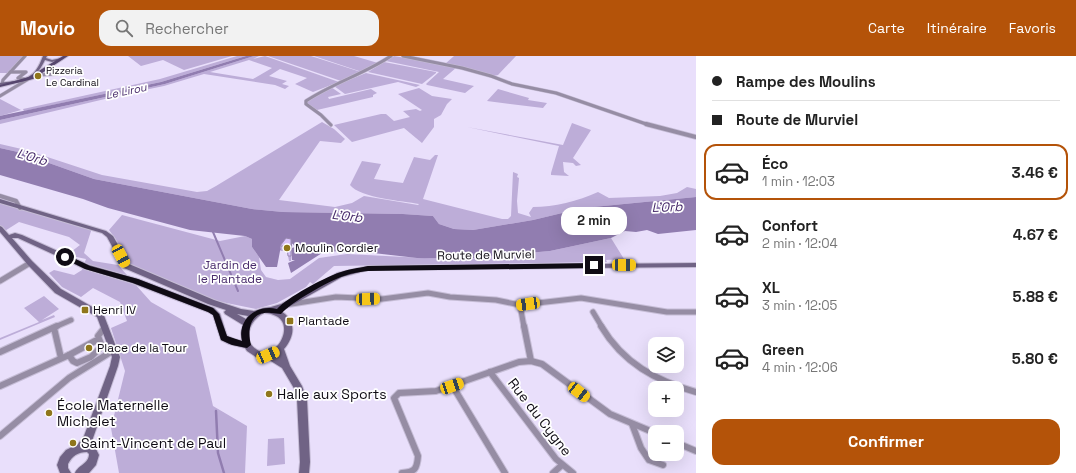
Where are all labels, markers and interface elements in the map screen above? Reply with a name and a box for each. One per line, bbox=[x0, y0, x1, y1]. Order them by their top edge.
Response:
search box bbox=[99, 10, 379, 46]
text: Movio bbox=[20, 16, 75, 41]
icon: search bbox=[113, 17, 135, 39]
text: Rechercher bbox=[145, 19, 229, 38]
text: Carte bbox=[868, 19, 905, 37]
text: Itinéraire bbox=[927, 19, 987, 37]
text: Favoris bbox=[1009, 19, 1056, 37]
place label: Pizzeria Le Cardinal bbox=[46, 64, 99, 89]
marker: Pizzeria Le Cardinal bbox=[33, 71, 43, 81]
text: Rampe des Moulins bbox=[736, 72, 876, 91]
water label: Le Lirou bbox=[104, 80, 149, 102]
text: Route de Murviel bbox=[736, 110, 858, 129]
water label: L'Orb bbox=[15, 145, 50, 170]
icon: car bbox=[714, 154, 750, 190]
text: Éco bbox=[762, 154, 788, 173]
text: 3.46 € bbox=[1012, 163, 1058, 182]
text: 1 min · 12:03 bbox=[762, 173, 835, 190]
water label: L'Orb bbox=[651, 198, 683, 216]
water label: L'Orb bbox=[331, 206, 364, 226]
callout: 2 min bbox=[561, 207, 627, 235]
text: 2 min bbox=[577, 212, 611, 229]
icon: car bbox=[714, 216, 750, 252]
text: Confort bbox=[762, 216, 818, 235]
text: 4.67 € bbox=[1013, 225, 1058, 244]
text: 2 min · 12:04 bbox=[762, 235, 838, 252]
place label: Moulin Cordier bbox=[295, 240, 379, 256]
car bbox=[110, 243, 132, 269]
marker: Moulin Cordier bbox=[282, 243, 292, 253]
street label: Route de Murviel bbox=[437, 246, 535, 264]
route start bbox=[56, 248, 74, 266]
route end bbox=[585, 256, 603, 274]
park label: Jardin de le Plantade bbox=[198, 257, 262, 287]
car bbox=[612, 259, 636, 271]
icon: car bbox=[714, 278, 750, 314]
text: XL bbox=[762, 278, 780, 297]
text: 5.88 € bbox=[1013, 287, 1058, 306]
car bbox=[356, 293, 380, 305]
car bbox=[515, 296, 541, 312]
text: 3 min · 12:05 bbox=[762, 297, 837, 314]
place label: Henri IV bbox=[93, 302, 137, 318]
marker: Henri IV bbox=[80, 305, 90, 315]
place label: Plantade bbox=[298, 313, 349, 329]
marker: Plantade bbox=[285, 316, 295, 326]
map controls bbox=[648, 337, 684, 461]
button: layers bbox=[648, 337, 684, 373]
place label: Place de la Tour bbox=[97, 340, 187, 356]
icon: car bbox=[714, 340, 750, 376]
text: Green bbox=[762, 340, 804, 359]
marker: Place de la Tour bbox=[84, 343, 94, 353]
car bbox=[255, 345, 281, 365]
text: 5.80 € bbox=[1012, 349, 1058, 368]
text: 4 min · 12:06 bbox=[762, 359, 838, 376]
street label: Rue du Cygne bbox=[504, 374, 576, 460]
car bbox=[439, 376, 465, 396]
car bbox=[566, 380, 592, 404]
button: + bbox=[648, 381, 684, 417]
place label: Halle aux Sports bbox=[277, 385, 387, 403]
marker: Halle aux Sports bbox=[264, 389, 274, 399]
place label: École Maternelle Michelet bbox=[57, 396, 169, 430]
marker: École Maternelle Michelet bbox=[44, 408, 54, 418]
button: Confirmer bbox=[712, 419, 1060, 465]
button: − bbox=[648, 425, 684, 461]
place label: Saint-Vincent de Paul bbox=[81, 434, 226, 452]
marker: Saint-Vincent de Paul bbox=[68, 438, 78, 448]

